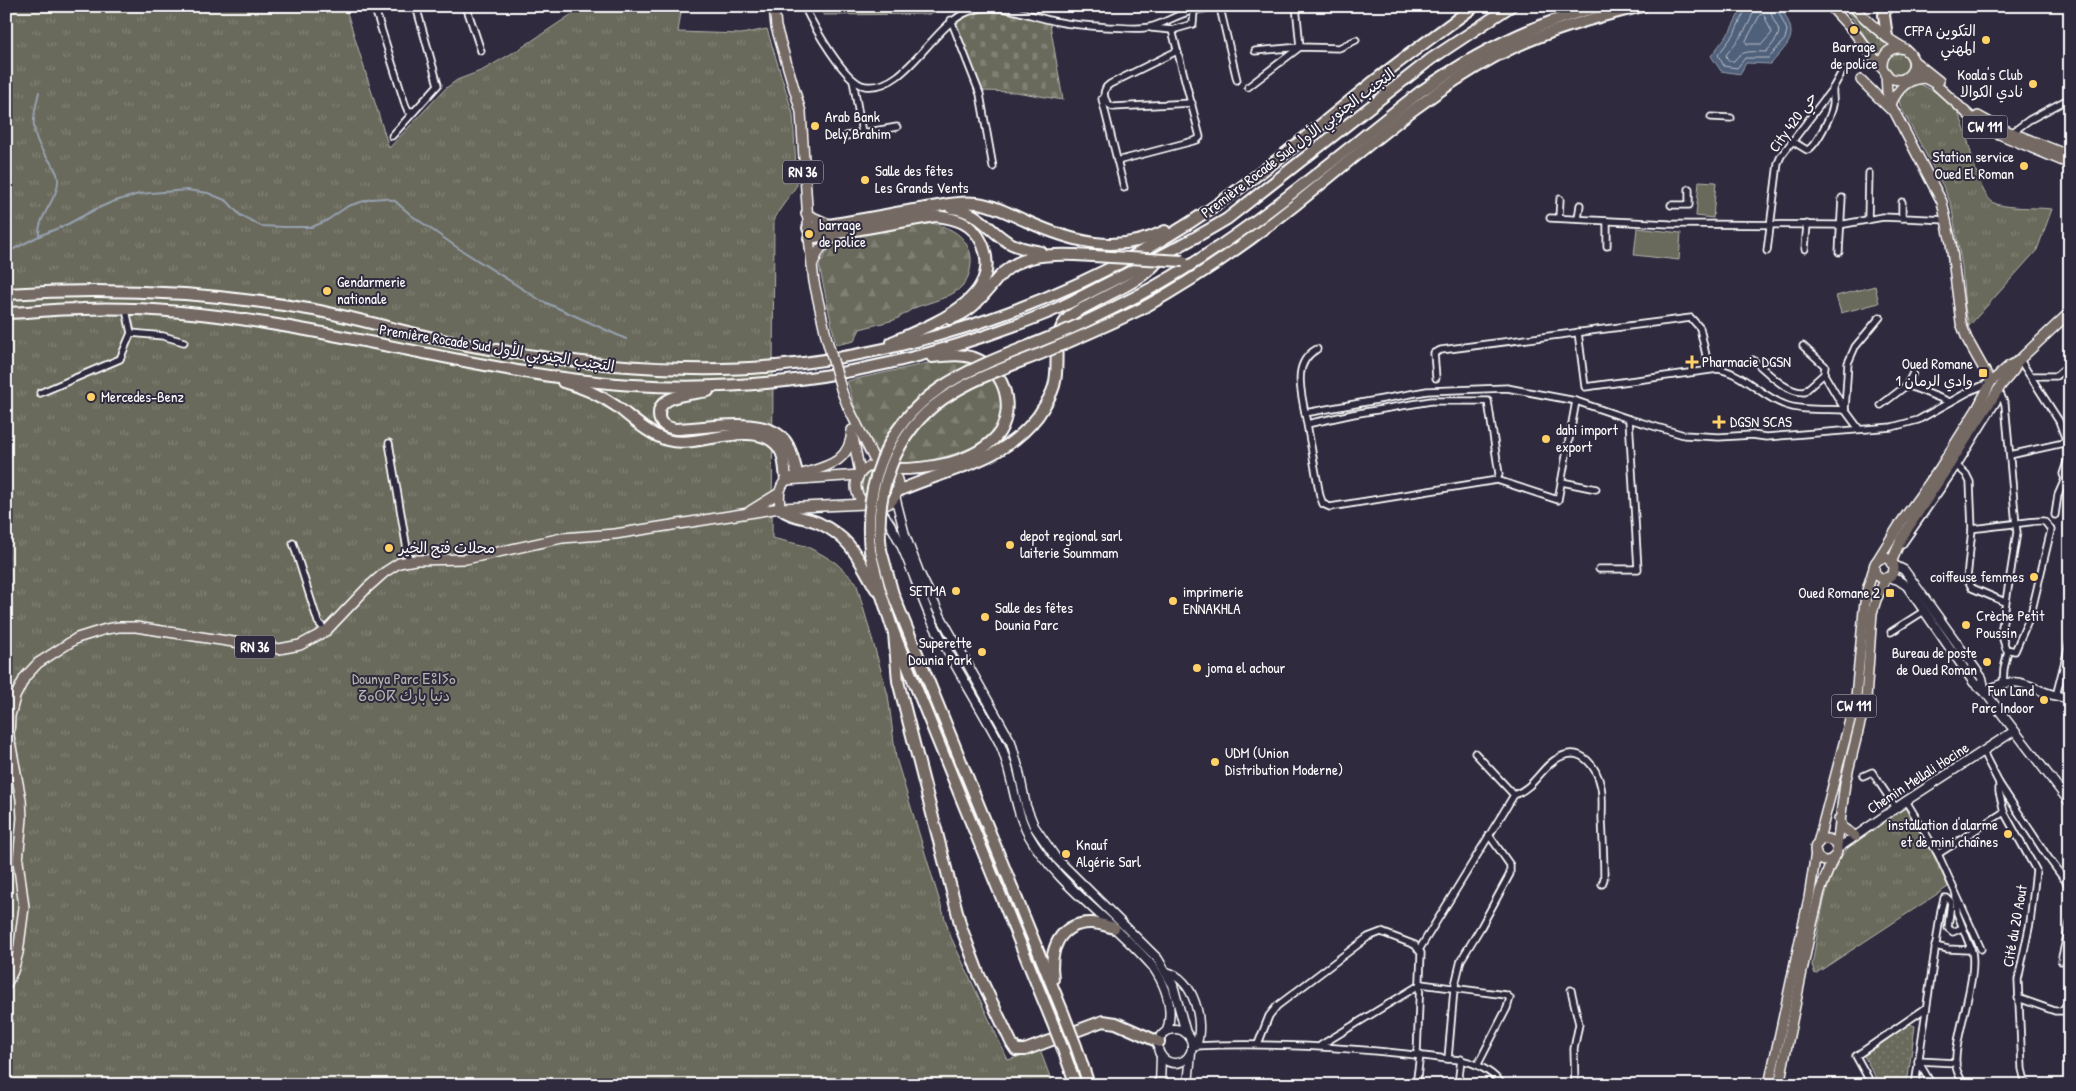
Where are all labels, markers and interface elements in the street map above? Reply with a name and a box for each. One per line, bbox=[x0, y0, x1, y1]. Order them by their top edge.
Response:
place label: CFPA التكوين المهني bbox=[1904, 20, 1976, 61]
marker: Barrage de police bbox=[1848, 24, 1860, 36]
marker: CFPA التكوين المهني bbox=[1980, 34, 1992, 46]
place label: Barrage de police bbox=[1831, 36, 1877, 74]
street label: Première Rocade Sud التجنب الجنوبي الأول bbox=[1196, 63, 1401, 225]
place label: Koala's Club نادي الكوالا bbox=[1957, 64, 2023, 103]
marker: Koala's Club نادي الكوالا bbox=[2027, 78, 2039, 90]
street label: City 420 حي bbox=[1764, 87, 1824, 158]
place label: Arab Bank Dely Brahim bbox=[825, 106, 891, 144]
road number: CW 111 bbox=[1962, 115, 2008, 138]
marker: Arab Bank Dely Brahim bbox=[809, 120, 821, 132]
place label: Station service Oued El Roman bbox=[1933, 146, 2014, 184]
road number: RN 36 bbox=[783, 160, 823, 183]
place label: Salle des fêtes Les Grands Vents bbox=[875, 160, 969, 198]
marker: Station service Oued El Roman bbox=[2018, 160, 2030, 172]
marker: Salle des fêtes Les Grands Vents bbox=[859, 174, 871, 186]
place label: barrage de police bbox=[819, 214, 866, 252]
marker: barrage de police bbox=[803, 228, 815, 240]
place label: Gendarmerie nationale bbox=[337, 271, 406, 309]
marker: Gendarmerie nationale bbox=[321, 285, 333, 297]
street label: Première Rocade Sud التجنب الجنوبي الأول bbox=[378, 319, 616, 379]
place label: Pharmacie DGSN bbox=[1702, 351, 1791, 372]
place label: Oued Romane 1 وادي الرمان bbox=[1896, 353, 1973, 392]
marker: Pharmacie DGSN bbox=[1686, 356, 1698, 368]
marker: Oued Romane 1 وادي الرمان bbox=[1977, 367, 1989, 379]
place label: Mercedes-Benz bbox=[101, 386, 184, 407]
marker: Mercedes-Benz bbox=[85, 391, 97, 403]
place label: DGSN SCAS bbox=[1730, 411, 1792, 432]
marker: DGSN SCAS bbox=[1712, 415, 1726, 429]
place label: dahi import export bbox=[1556, 419, 1619, 457]
marker: dahi import export bbox=[1540, 433, 1552, 445]
place label: depot regional sarl laiterie Soummam bbox=[1020, 525, 1122, 563]
place label: محلات فتح الخير bbox=[398, 537, 495, 558]
marker: depot regional sarl laiterie Soummam bbox=[1004, 539, 1016, 551]
marker: محلات فتح الخير bbox=[383, 542, 395, 554]
place label: coiffeuse femmes bbox=[1930, 566, 2024, 587]
marker: coiffeuse femmes bbox=[2028, 571, 2040, 583]
place label: SETMA bbox=[909, 580, 947, 601]
place label: imprimerie ENNAKHLA bbox=[1183, 581, 1243, 619]
place label: Oued Romane 2 bbox=[1798, 582, 1880, 603]
marker: SETMA bbox=[950, 585, 962, 597]
marker: Oued Romane 2 bbox=[1884, 587, 1896, 599]
marker: imprimerie ENNAKHLA bbox=[1167, 595, 1179, 607]
place label: Salle des fêtes Dounia Parc bbox=[995, 597, 1073, 635]
place label: Crèche Petit Poussin bbox=[1976, 605, 2045, 643]
marker: Salle des fêtes Dounia Parc bbox=[979, 611, 991, 623]
marker: Crèche Petit Poussin bbox=[1960, 619, 1972, 631]
place label: Superette Dounia Park bbox=[908, 632, 972, 670]
road number: RN 36 bbox=[235, 636, 275, 659]
place label: Bureau de poste de Oued Roman bbox=[1892, 642, 1977, 680]
marker: Superette Dounia Park bbox=[976, 646, 988, 658]
marker: Bureau de poste de Oued Roman bbox=[1981, 656, 1993, 668]
place label: joma el achour bbox=[1205, 657, 1286, 678]
marker: joma el achour bbox=[1191, 662, 1203, 674]
park label: Dounya Parc ⴹⵓⵏⵢⴰ ⵒⴰⵔⴽ دنيا بارك bbox=[352, 668, 456, 706]
place label: Fun Land Parc Indoor bbox=[1972, 680, 2034, 718]
road number: CW 111 bbox=[1832, 694, 1876, 718]
marker: Fun Land Parc Indoor bbox=[2038, 694, 2050, 706]
street label: Chemin Mellali Hocine bbox=[1863, 737, 1973, 818]
place label: UDM (Union Distribution Moderne) bbox=[1225, 742, 1343, 780]
marker: UDM (Union Distribution Moderne) bbox=[1209, 756, 1221, 768]
place label: installation d'alarme et de mini chaînes bbox=[1888, 814, 1998, 852]
marker: installation d'alarme et de mini chaînes bbox=[2002, 828, 2014, 840]
place label: Knauf Algérie Sarl bbox=[1076, 834, 1141, 872]
marker: Knauf Algérie Sarl bbox=[1060, 848, 1072, 860]
street label: Cité du 20 Aout bbox=[1997, 882, 2032, 969]

